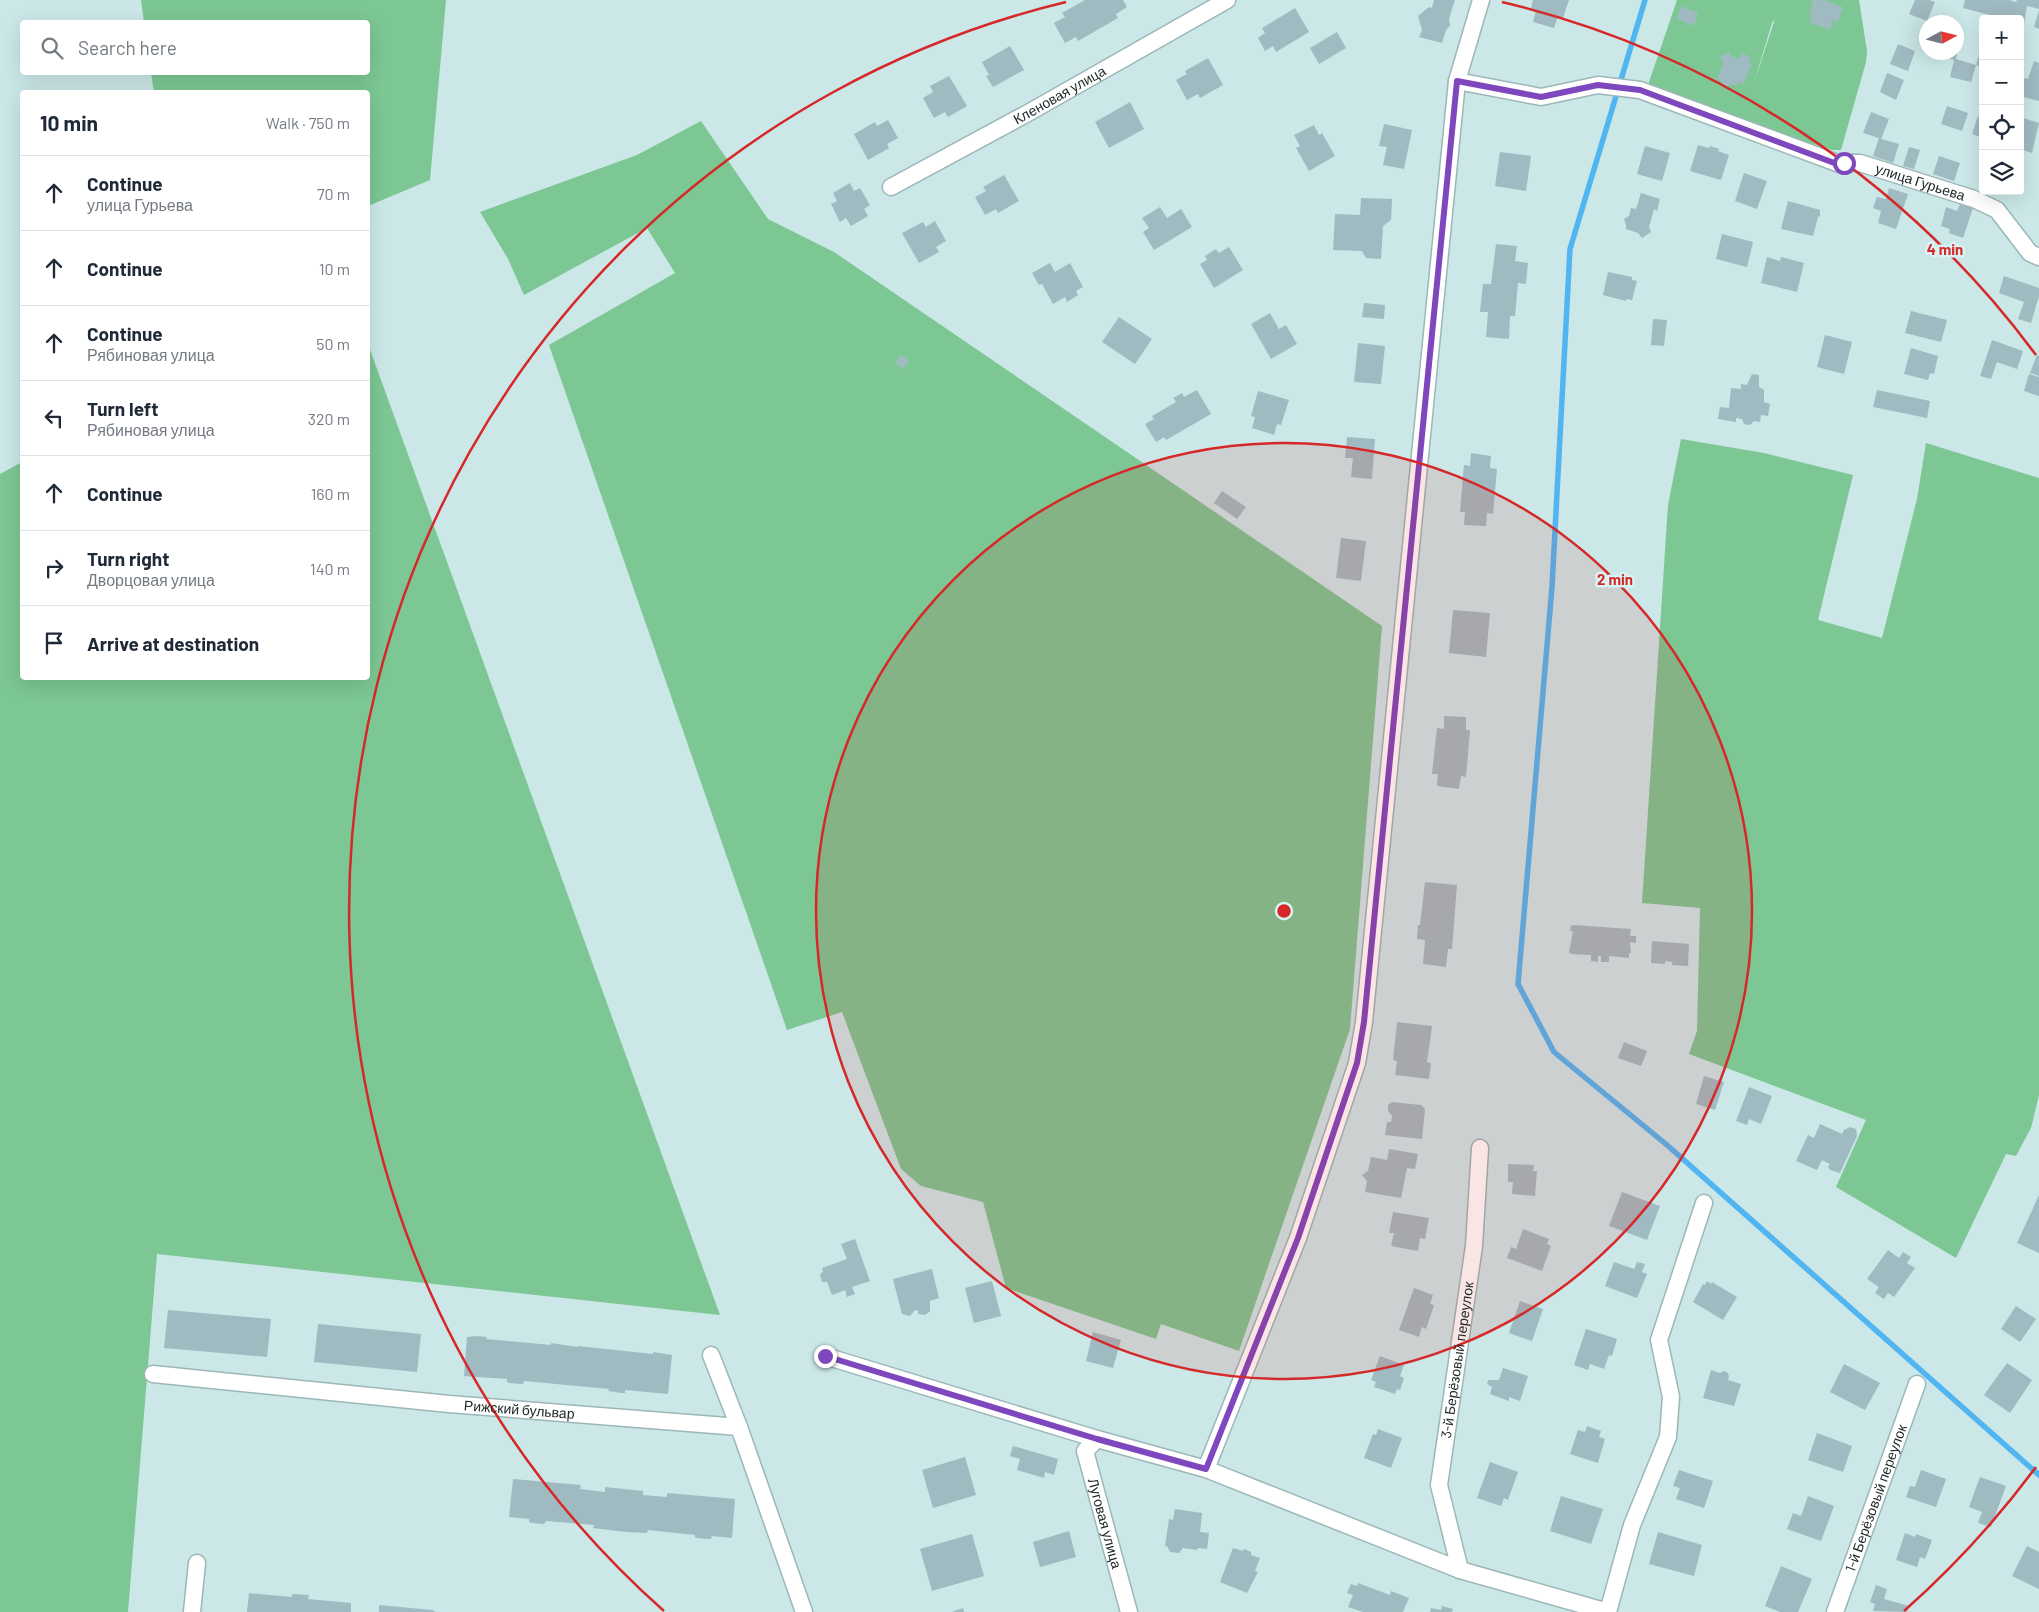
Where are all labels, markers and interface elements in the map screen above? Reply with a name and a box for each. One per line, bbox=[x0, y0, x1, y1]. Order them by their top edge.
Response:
north arrow bbox=[1919, 15, 1964, 60]
map controls bbox=[1979, 15, 2024, 195]
button: + bbox=[1979, 15, 2024, 60]
search box bbox=[20, 20, 370, 75]
icon: search bbox=[38, 34, 66, 62]
text: Search here bbox=[78, 36, 177, 59]
button: − bbox=[1979, 60, 2024, 105]
street label: Кленовая улица bbox=[1010, 62, 1109, 127]
button: locate bbox=[1979, 105, 2024, 150]
text: 10 min bbox=[40, 110, 98, 135]
text: Walk · 750 m bbox=[266, 113, 350, 132]
button: layers bbox=[1979, 150, 2024, 195]
route start bbox=[1833, 152, 1856, 175]
street label: улица Гурьева bbox=[1874, 159, 1967, 204]
text: Continue bbox=[87, 172, 163, 195]
icon: ahead bbox=[40, 179, 68, 207]
text: 70 m bbox=[317, 184, 350, 203]
text: улица Гурьева bbox=[87, 195, 193, 214]
text: 4 min bbox=[1927, 240, 1963, 258]
icon: ahead bbox=[40, 254, 68, 282]
text: Continue bbox=[87, 257, 163, 280]
text: 10 m bbox=[319, 259, 350, 278]
text: Continue bbox=[87, 322, 163, 345]
icon: ahead bbox=[40, 329, 68, 357]
text: 50 m bbox=[316, 334, 350, 353]
text: Рябиновая улица bbox=[87, 345, 215, 364]
text: Turn left bbox=[87, 397, 158, 420]
icon: left bbox=[40, 404, 68, 432]
text: 320 m bbox=[308, 409, 350, 428]
text: Рябиновая улица bbox=[87, 420, 215, 439]
icon: ahead bbox=[40, 479, 68, 507]
text: Continue bbox=[87, 482, 163, 505]
text: 160 m bbox=[311, 484, 350, 503]
text: Turn right bbox=[87, 547, 169, 570]
icon: right bbox=[40, 554, 68, 582]
text: 140 m bbox=[310, 559, 350, 578]
text: Дворцовая улица bbox=[87, 570, 215, 589]
text: 2 min bbox=[1597, 570, 1633, 588]
icon: arrive bbox=[40, 629, 68, 657]
text: Arrive at destination bbox=[87, 632, 259, 655]
centre of rings bbox=[1275, 902, 1293, 920]
street label: 3-й Берёзовый переулок bbox=[1437, 1280, 1477, 1439]
route end bbox=[814, 1345, 837, 1368]
street label: Рижский бульвар bbox=[463, 1396, 575, 1422]
street label: 1-й Берёзовый переулок bbox=[1841, 1421, 1910, 1574]
street label: Луговая улица bbox=[1085, 1476, 1126, 1571]

